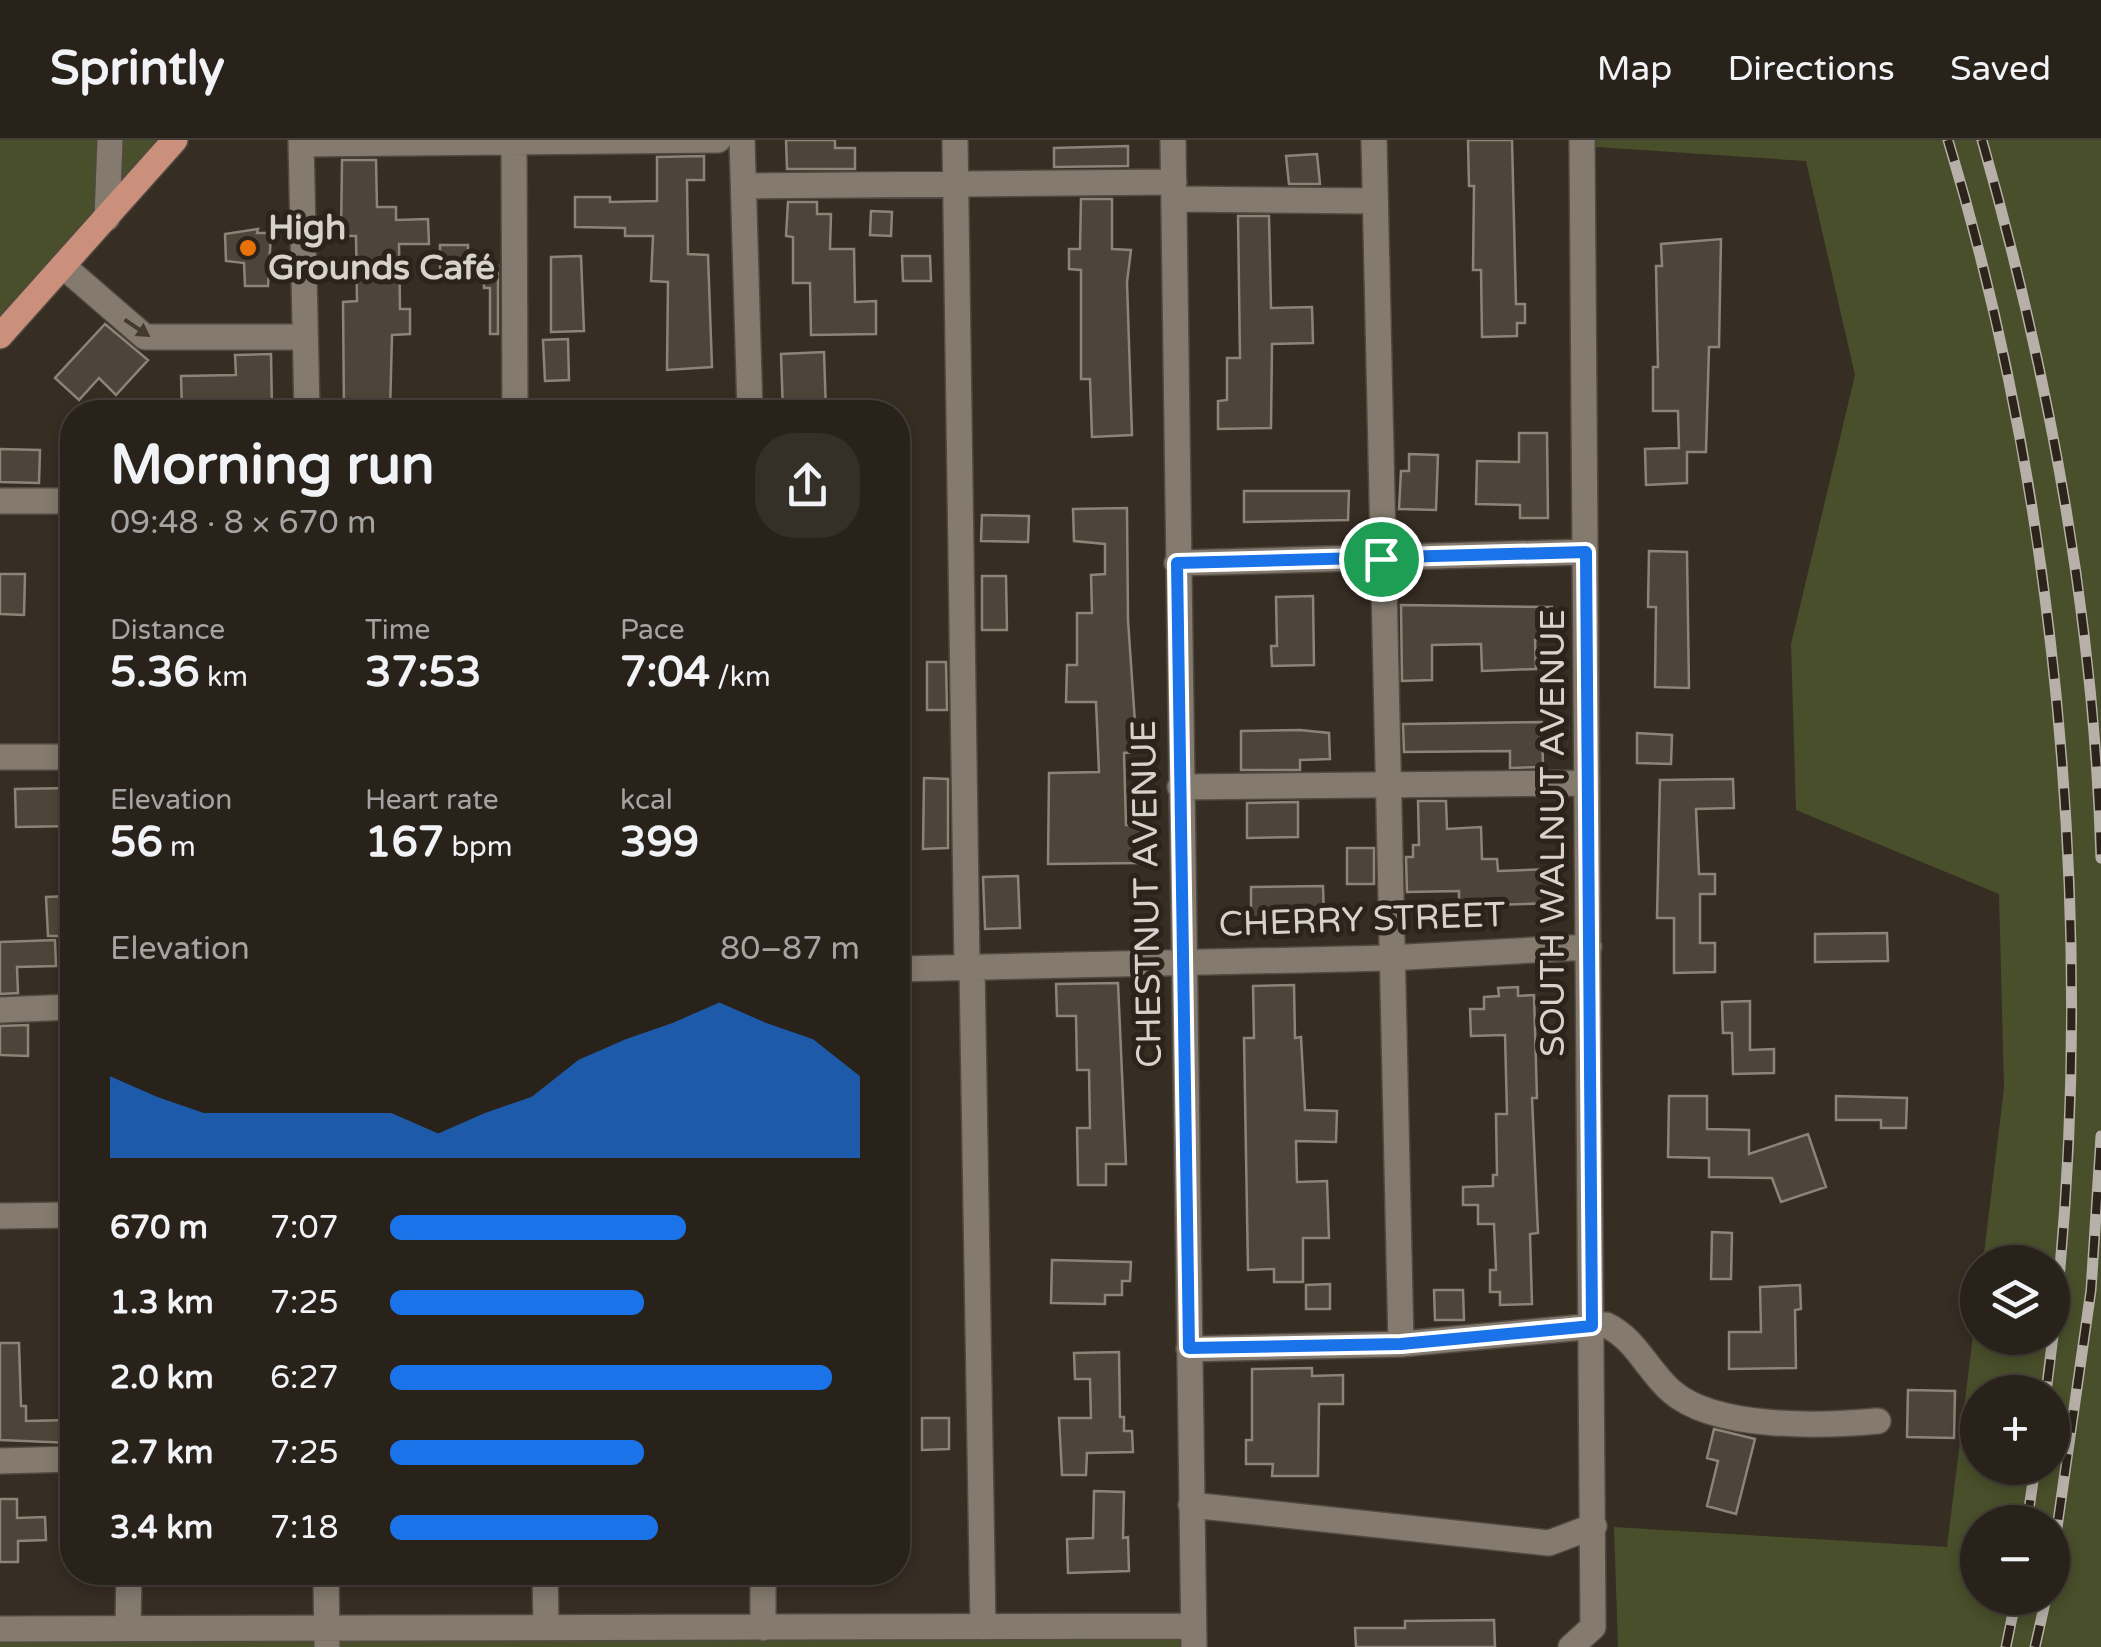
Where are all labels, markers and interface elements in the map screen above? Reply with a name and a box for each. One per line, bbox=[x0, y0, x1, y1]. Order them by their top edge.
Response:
text: Sprintly bbox=[50, 40, 225, 98]
text: Map bbox=[1597, 48, 1672, 90]
text: Directions bbox=[1727, 48, 1895, 90]
text: Saved bbox=[1950, 48, 2051, 90]
place label: High Grounds Café bbox=[268, 207, 495, 289]
marker: High Grounds Café bbox=[237, 237, 259, 259]
one-way arrow bbox=[123, 318, 150, 338]
text: Morning run bbox=[110, 433, 435, 499]
button: share bbox=[755, 433, 860, 538]
text: 09:48 · 8 × 670 m bbox=[110, 504, 376, 542]
pin bbox=[1339, 517, 1424, 602]
icon: arrive bbox=[1354, 532, 1409, 587]
street label: SOUTH WALNUT AVENUE bbox=[1532, 609, 1574, 1057]
text: Distance bbox=[110, 613, 225, 647]
text: Time bbox=[365, 613, 430, 647]
text: Pace bbox=[620, 613, 684, 647]
text: 5.36 bbox=[110, 647, 200, 698]
text: 37:53 bbox=[365, 647, 481, 698]
text: 7:04 bbox=[620, 647, 710, 698]
text: km bbox=[200, 660, 248, 694]
text: /km bbox=[710, 660, 771, 694]
street label: CHESTNUT AVENUE bbox=[1123, 720, 1171, 1068]
text: Elevation bbox=[110, 783, 232, 817]
text: Heart rate bbox=[365, 783, 499, 817]
text: kcal bbox=[620, 783, 673, 817]
text: 56 bbox=[110, 817, 163, 868]
text: 167 bbox=[365, 817, 444, 868]
text: 399 bbox=[620, 817, 699, 868]
text: m bbox=[163, 830, 196, 864]
text: bpm bbox=[444, 830, 512, 864]
street label: CHERRY STREET bbox=[1218, 894, 1506, 946]
text: Elevation bbox=[110, 930, 250, 968]
text: 80–87 m bbox=[720, 930, 860, 968]
text: 670 m bbox=[110, 1209, 208, 1247]
text: 7:07 bbox=[270, 1209, 339, 1247]
map controls bbox=[1960, 1245, 2070, 1615]
button: layers bbox=[1960, 1245, 2070, 1355]
text: 1.3 km bbox=[110, 1284, 214, 1322]
text: 7:25 bbox=[270, 1284, 339, 1322]
text: 2.0 km bbox=[110, 1359, 214, 1397]
text: 6:27 bbox=[270, 1359, 339, 1397]
button: + bbox=[1960, 1375, 2070, 1485]
text: 2.7 km bbox=[110, 1434, 213, 1472]
text: 7:25 bbox=[270, 1434, 339, 1472]
button: − bbox=[1960, 1505, 2070, 1615]
text: 3.4 km bbox=[110, 1509, 213, 1547]
text: 7:18 bbox=[270, 1509, 339, 1547]

